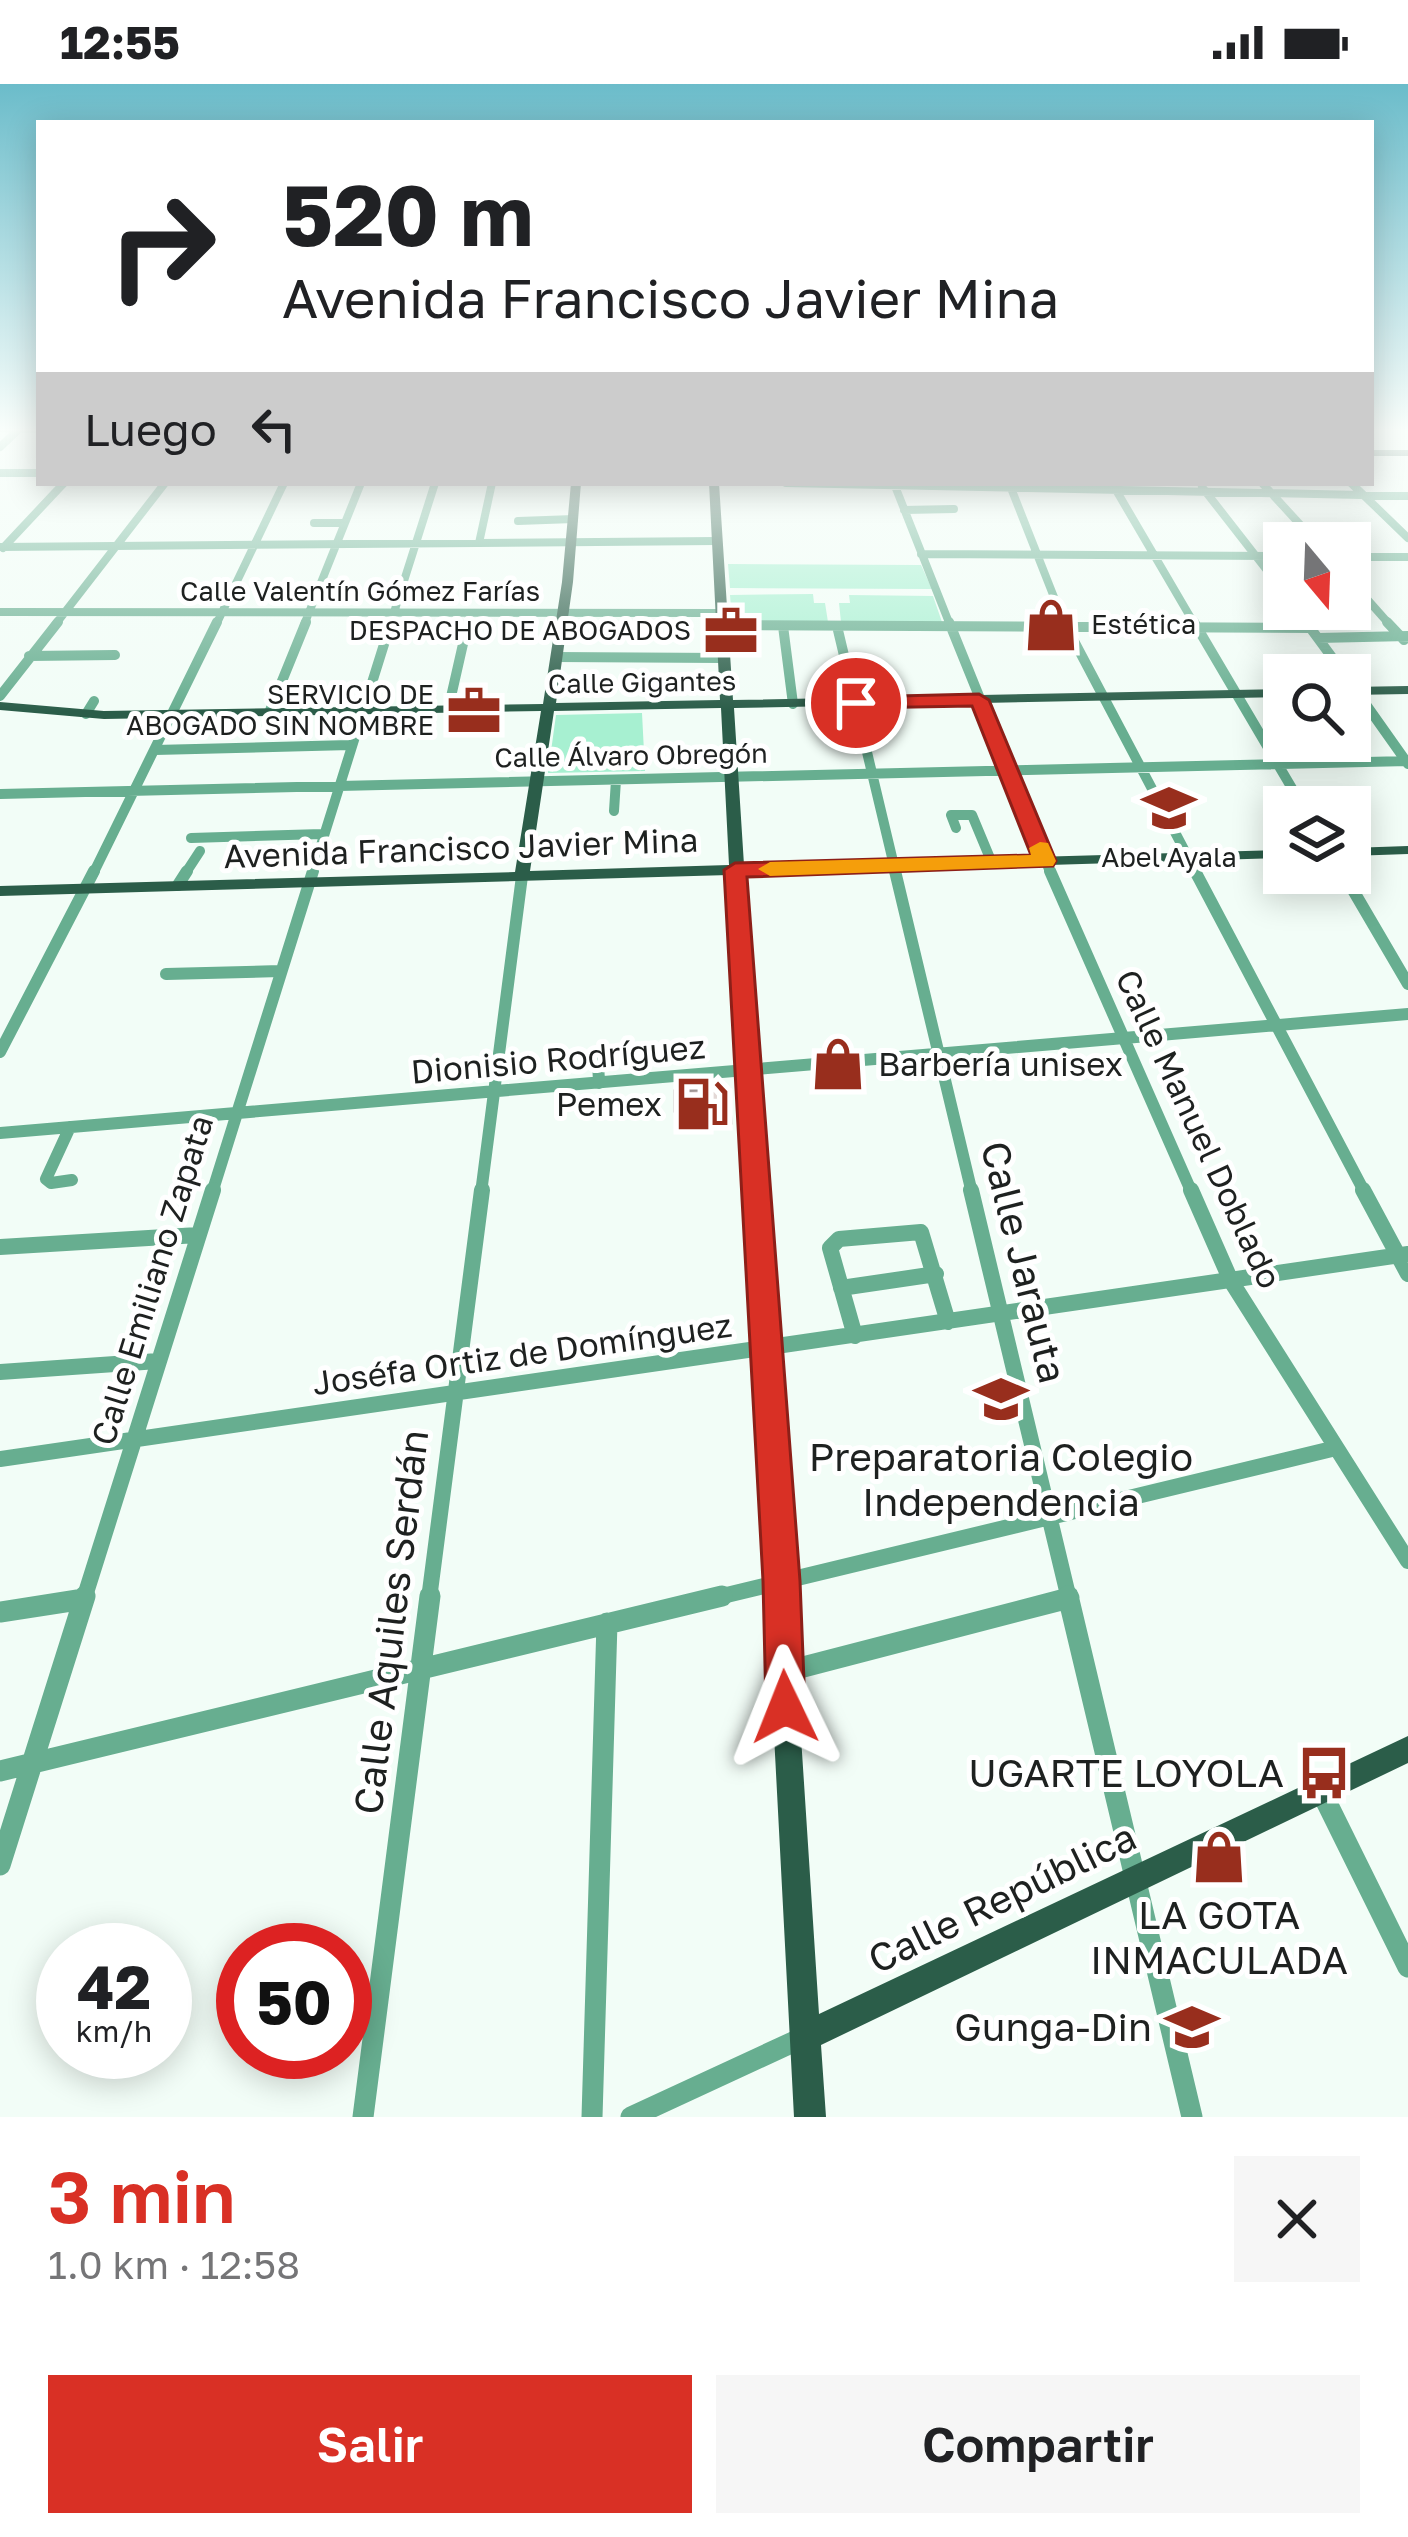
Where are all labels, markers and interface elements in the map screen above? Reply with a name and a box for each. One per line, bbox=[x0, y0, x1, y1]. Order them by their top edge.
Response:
text: 12:55 bbox=[60, 15, 180, 69]
text: 520 m bbox=[282, 164, 534, 264]
icon: right bbox=[84, 168, 240, 324]
text: Avenida Francisco Javier Mina bbox=[282, 265, 1059, 330]
icon: left bbox=[241, 396, 307, 462]
text: Luego bbox=[84, 402, 217, 456]
north arrow bbox=[1263, 522, 1371, 630]
map controls bbox=[1263, 522, 1371, 894]
street label: Calle Valentín Gómez Farías bbox=[180, 575, 540, 607]
shop icon: Estética bbox=[1022, 596, 1080, 654]
office icon: DESPACHO DE ABOGADOS bbox=[702, 602, 760, 660]
place label: Estética bbox=[1091, 608, 1196, 640]
place label: DESPACHO DE ABOGADOS bbox=[349, 614, 691, 646]
pin bbox=[805, 652, 907, 754]
button: search bbox=[1263, 654, 1371, 762]
street label: Calle Gigantes bbox=[548, 664, 736, 700]
icon: arrive bbox=[823, 670, 889, 736]
place label: SERVICIO DE ABOGADO SIN NOMBRE bbox=[126, 678, 434, 741]
office icon: SERVICIO DE ABOGADO SIN NOMBRE bbox=[445, 682, 503, 740]
street label: Calle Álvaro Obregón bbox=[494, 737, 768, 773]
school or university icon: Abel Ayala bbox=[1140, 779, 1198, 837]
button: layers bbox=[1263, 786, 1371, 894]
street label: Avenida Francisco Javier Mina bbox=[223, 820, 699, 875]
place label: Abel Ayala bbox=[1101, 841, 1237, 873]
street label: Calle Manuel Doblado bbox=[1108, 963, 1290, 1294]
street label: Dionisio Rodríguez bbox=[409, 1026, 707, 1091]
shop icon: Barbería unisex bbox=[809, 1035, 867, 1093]
place label: Barbería unisex bbox=[878, 1044, 1123, 1083]
fuel station icon: Pemex bbox=[673, 1075, 731, 1133]
place label: Pemex bbox=[556, 1084, 662, 1123]
street label: Calle Emiliano Zapata bbox=[83, 1110, 220, 1449]
street label: Calle Jarauta bbox=[972, 1136, 1077, 1388]
street label: Joséfa Ortiz de Domínguez bbox=[310, 1305, 734, 1402]
school or university icon: Preparatoria Colegio Independencia bbox=[972, 1370, 1030, 1428]
street label: Calle Aquiles Serdán bbox=[344, 1427, 437, 1817]
place label: Preparatoria Colegio Independencia bbox=[809, 1433, 1193, 1525]
position arrow bbox=[722, 1644, 848, 1770]
bus stop icon: UGARTE LOYOLA bbox=[1295, 1744, 1353, 1802]
place label: UGARTE LOYOLA bbox=[968, 1749, 1284, 1796]
street label: Calle República bbox=[860, 1812, 1143, 1983]
shop icon: LA GOTA INMACULADA bbox=[1190, 1828, 1248, 1886]
place label: LA GOTA INMACULADA bbox=[1090, 1891, 1348, 1983]
speed limit sign: 50 bbox=[216, 1923, 372, 2079]
text: 42 bbox=[77, 1950, 151, 2022]
school or university icon: Gunga-Din bbox=[1163, 1998, 1221, 2056]
place label: Gunga-Din bbox=[954, 2003, 1152, 2050]
text: km/h bbox=[76, 2013, 152, 2049]
text: 3 min bbox=[48, 2152, 236, 2239]
button: close bbox=[1234, 2156, 1360, 2282]
text: 1.0 km · 12:58 bbox=[48, 2241, 300, 2288]
button: Salir bbox=[48, 2375, 692, 2513]
button: Compartir bbox=[716, 2375, 1360, 2513]

